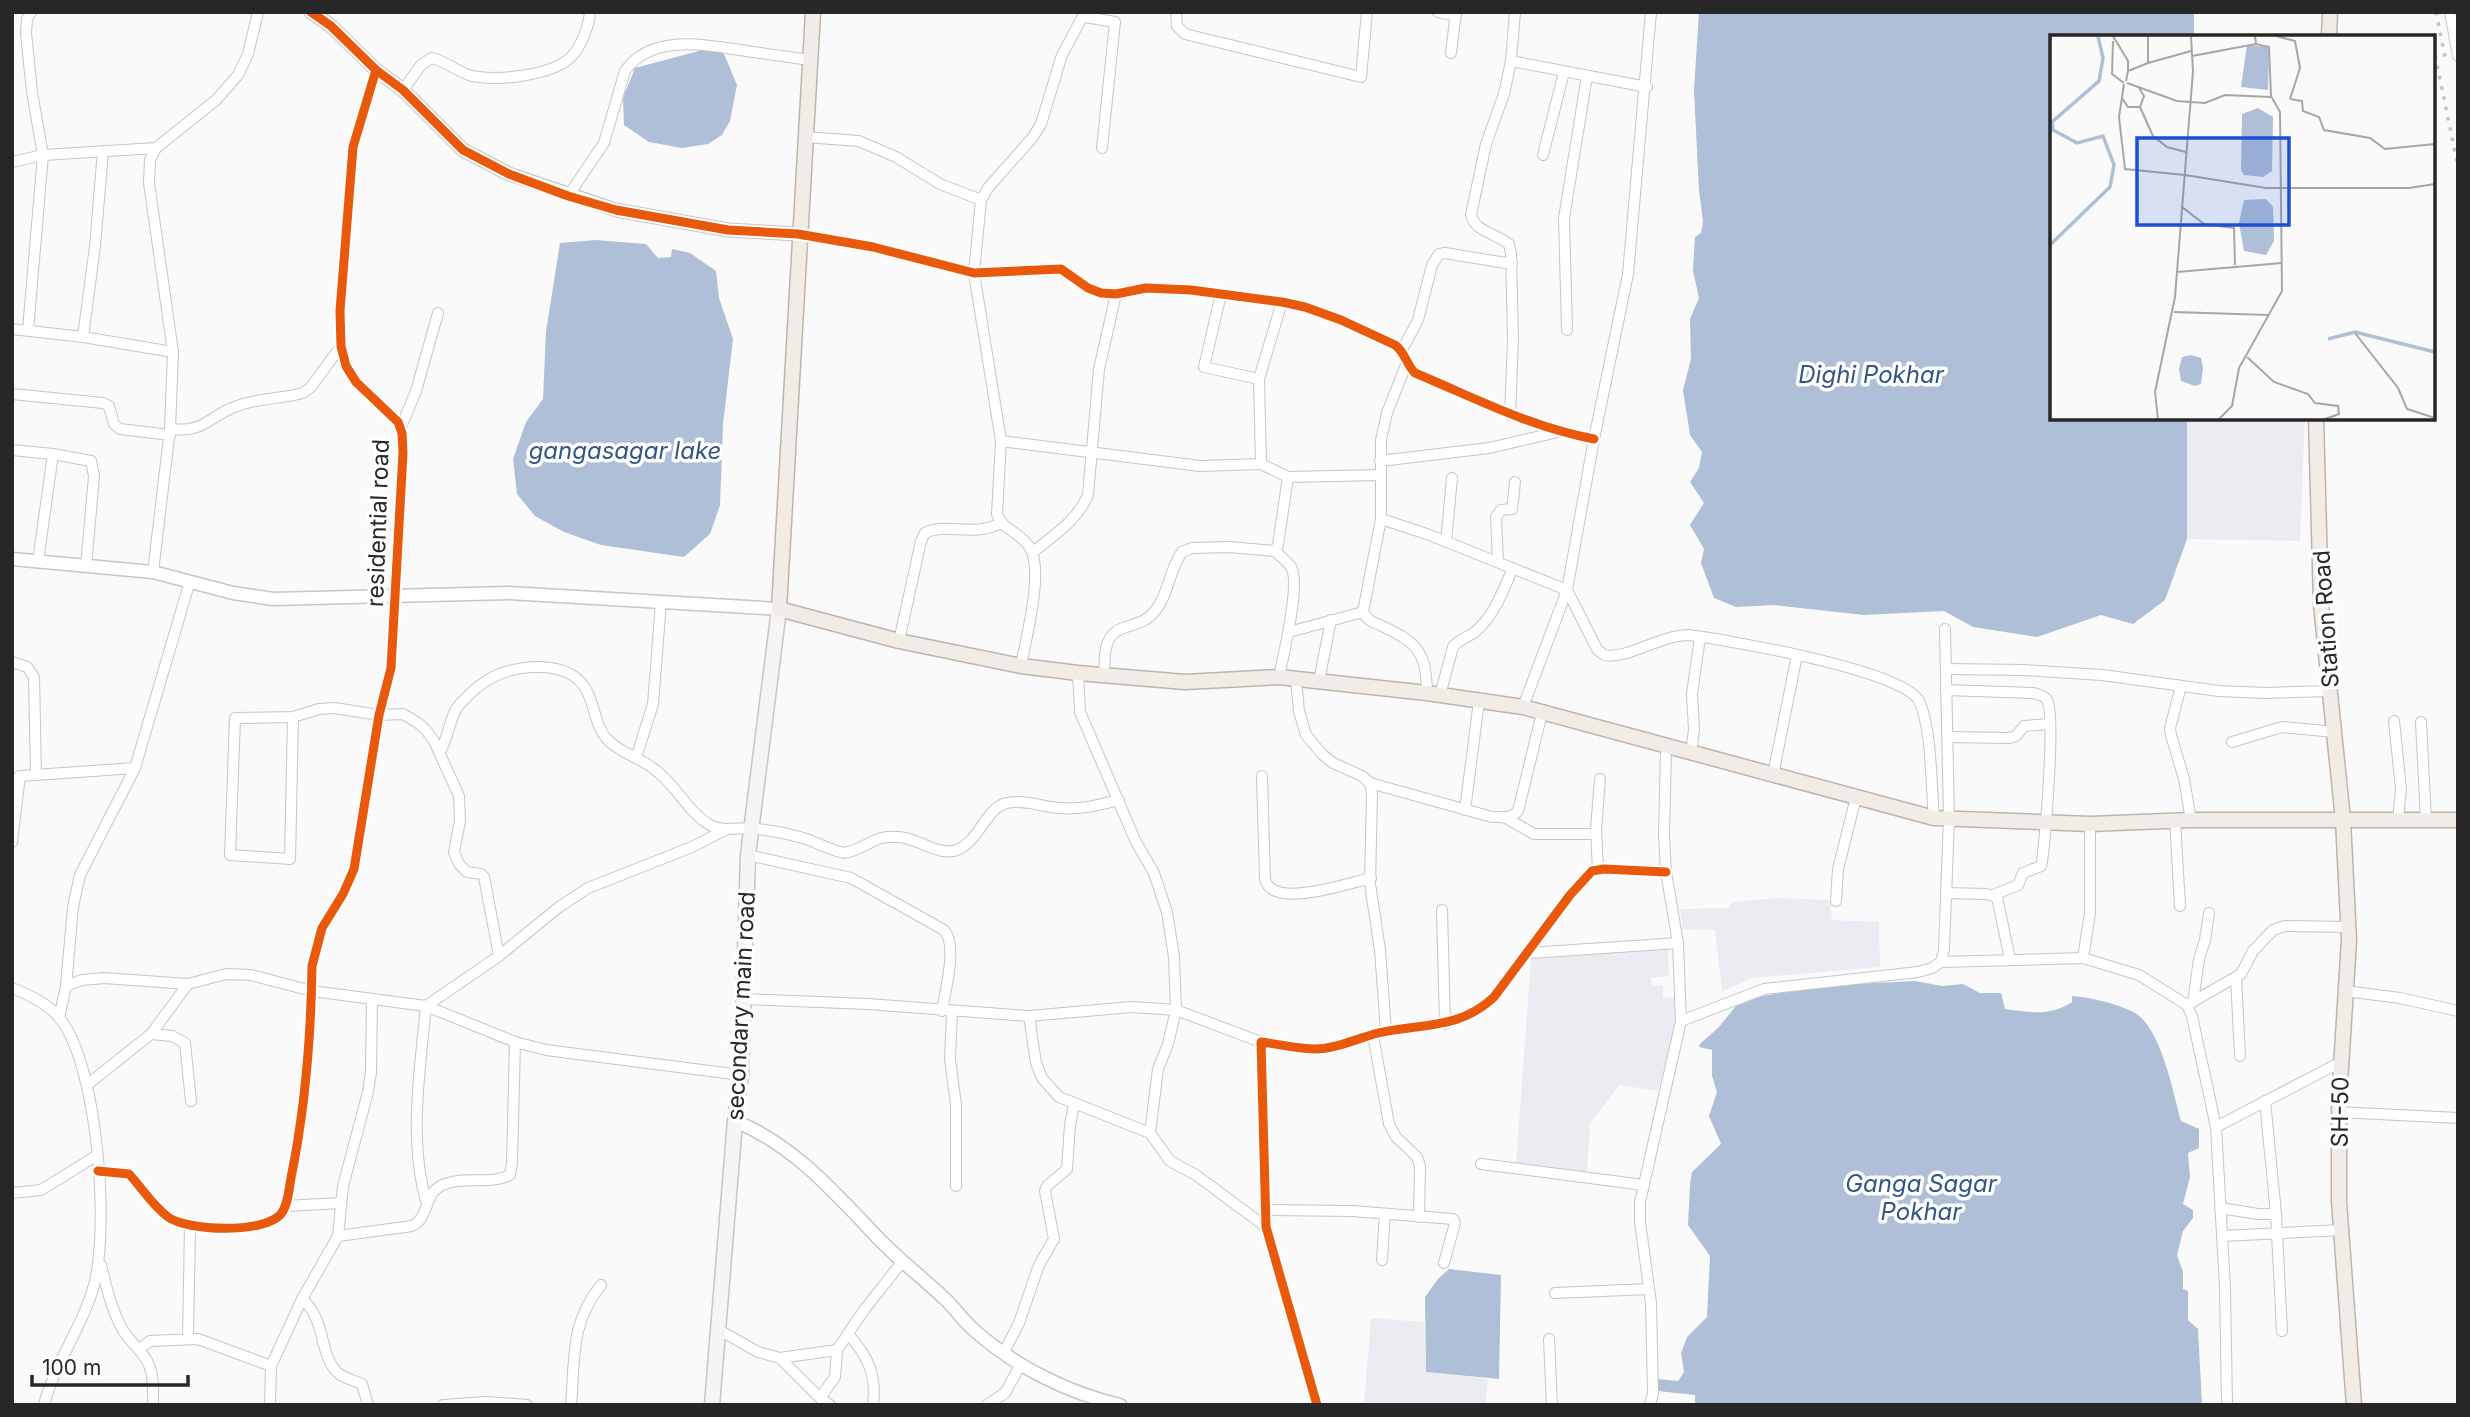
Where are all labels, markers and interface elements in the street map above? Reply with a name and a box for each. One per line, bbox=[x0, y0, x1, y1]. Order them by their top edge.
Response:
inset map bbox=[2050, 35, 2435, 420]
water label: Dighi Pokhar bbox=[1798, 360, 1945, 389]
water label: gangasagar lake bbox=[529, 436, 721, 465]
street label: residential road bbox=[361, 439, 395, 607]
street label: Station Road bbox=[2307, 549, 2345, 689]
street label: secondary main road bbox=[721, 891, 761, 1121]
street label: SH-50 bbox=[2325, 1076, 2355, 1148]
water label: Ganga Sagar Pokhar bbox=[1845, 1169, 1998, 1226]
scale bar bbox=[32, 1344, 187, 1388]
text: 100 m bbox=[42, 1355, 101, 1380]

